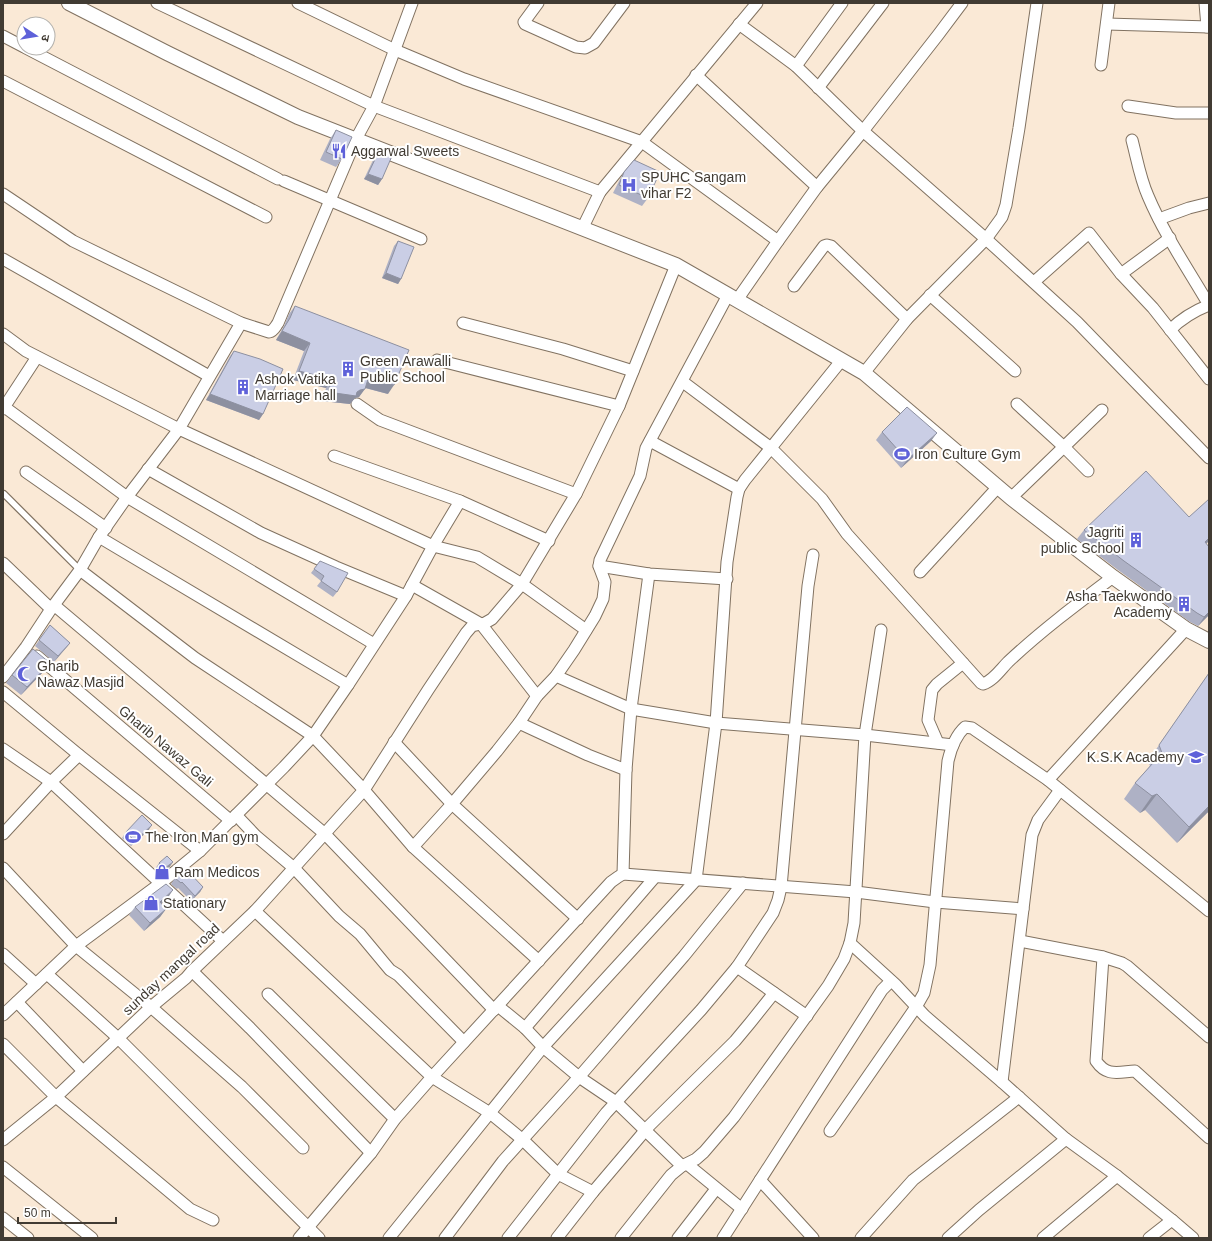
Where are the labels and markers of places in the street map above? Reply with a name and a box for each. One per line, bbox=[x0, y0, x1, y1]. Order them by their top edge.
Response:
restaurant icon: Aggarwal Sweets bbox=[330, 142, 348, 160]
place label: Aggarwal Sweets bbox=[351, 143, 459, 159]
place label: SPUHC Sangam vihar F2 bbox=[641, 169, 746, 201]
hospital icon: SPUHC Sangam vihar F2 bbox=[620, 176, 638, 194]
place label: Green Arawalli Public School bbox=[360, 353, 451, 385]
building icon: Green Arawalli Public School bbox=[339, 360, 357, 378]
place label: Ashok Vatika Marriage hall bbox=[255, 371, 336, 403]
building icon: Ashok Vatika Marriage hall bbox=[234, 378, 252, 396]
sports icon: Iron Culture Gym bbox=[893, 445, 911, 463]
place label: Iron Culture Gym bbox=[914, 446, 1021, 462]
place label: Jagriti public School bbox=[1041, 524, 1124, 556]
building icon: Jagriti public School bbox=[1127, 531, 1145, 549]
place label: Asha Taekwondo Academy bbox=[1066, 588, 1172, 620]
building icon: Asha Taekwondo Academy bbox=[1175, 595, 1193, 613]
place label: Gharib Nawaz Masjid bbox=[37, 658, 124, 690]
mosque icon: Gharib Nawaz Masjid bbox=[16, 665, 34, 683]
school or university icon: K.S.K Academy bbox=[1187, 748, 1205, 766]
place label: K.S.K Academy bbox=[1087, 749, 1184, 765]
sports icon: The Iron Man gym bbox=[124, 828, 142, 846]
place label: The Iron Man gym bbox=[145, 829, 259, 845]
shop icon: Ram Medicos bbox=[153, 863, 171, 881]
place label: Ram Medicos bbox=[174, 864, 260, 880]
shop icon: Stationary bbox=[142, 894, 160, 912]
place label: Stationary bbox=[163, 895, 226, 911]

